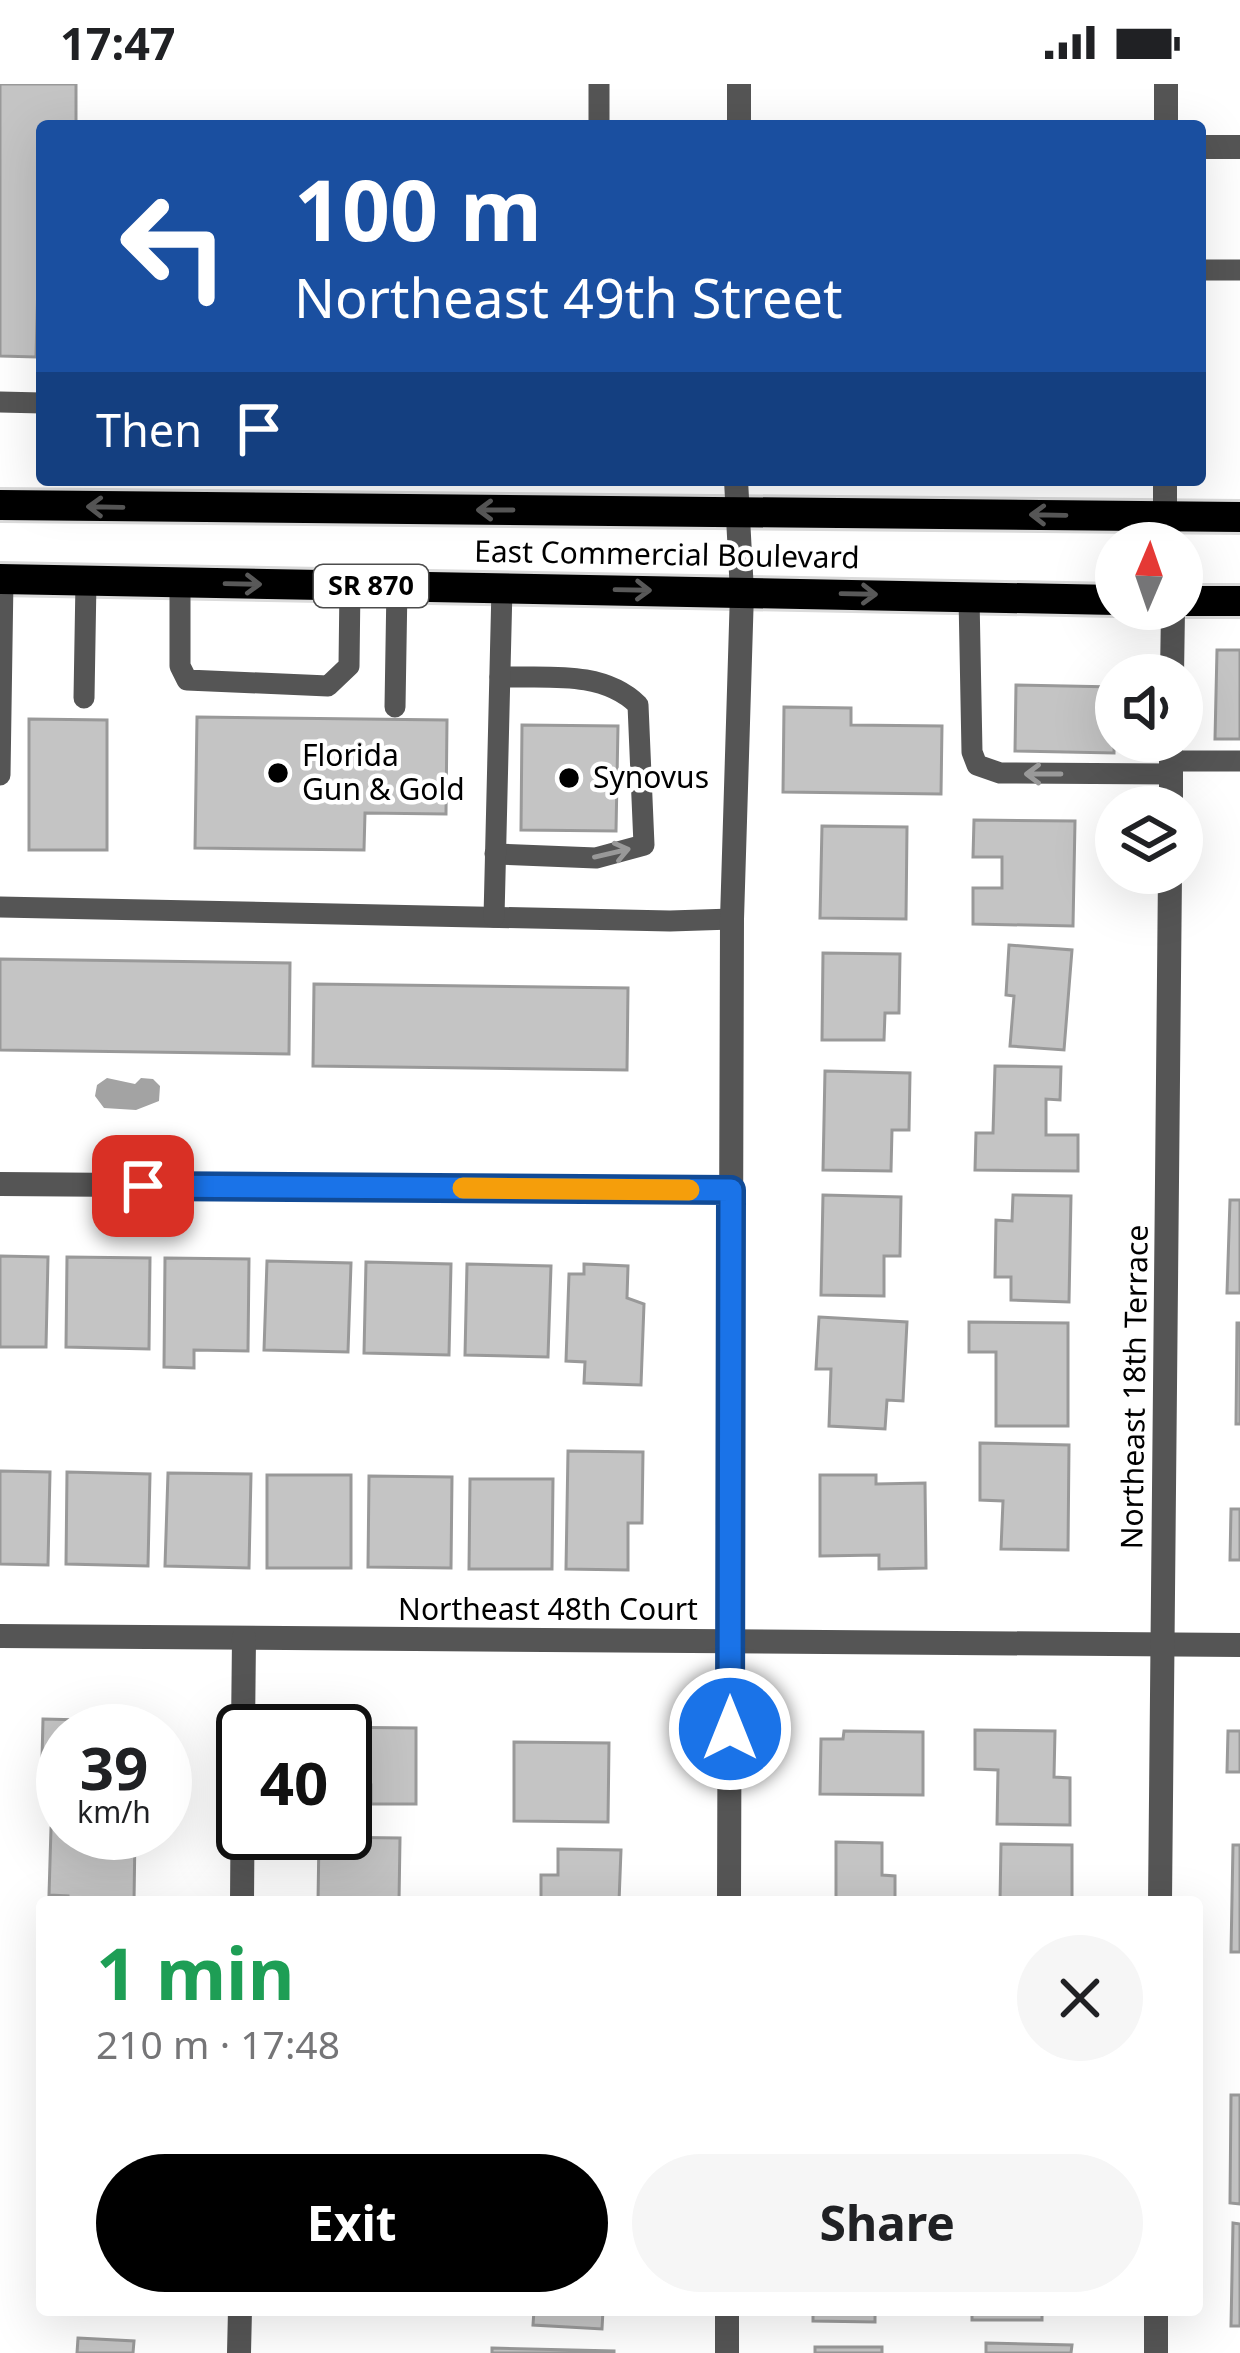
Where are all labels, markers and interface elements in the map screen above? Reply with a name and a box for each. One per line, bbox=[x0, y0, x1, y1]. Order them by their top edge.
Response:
text: 17:47 bbox=[60, 12, 176, 73]
text: 100 m bbox=[294, 151, 542, 266]
icon: left bbox=[96, 168, 252, 324]
text: Northeast 49th Street bbox=[294, 260, 842, 334]
icon: arrive bbox=[226, 396, 292, 462]
text: Then bbox=[96, 399, 202, 460]
one-way arrow bbox=[86, 496, 125, 518]
one-way arrow bbox=[476, 499, 515, 522]
one-way arrow bbox=[1029, 504, 1068, 527]
north arrow bbox=[1095, 522, 1203, 630]
map controls bbox=[1095, 522, 1203, 894]
street label: East Commercial Boulevard bbox=[474, 530, 860, 577]
road number: SR 870 bbox=[314, 565, 428, 607]
one-way arrow bbox=[223, 572, 262, 595]
one-way arrow bbox=[613, 579, 652, 601]
one-way arrow bbox=[839, 583, 878, 606]
button: sound bbox=[1095, 654, 1203, 762]
place label: Florida Gun & Gold bbox=[302, 734, 465, 809]
place label: Synovus bbox=[593, 756, 709, 797]
marker: Florida Gun & Gold bbox=[265, 760, 291, 786]
one-way arrow bbox=[1024, 762, 1063, 785]
marker: Synovus bbox=[556, 765, 582, 791]
button: layers bbox=[1095, 786, 1203, 894]
one-way arrow bbox=[592, 841, 630, 864]
pin bbox=[92, 1135, 194, 1237]
icon: arrive bbox=[110, 1153, 176, 1219]
street label: Northeast 18th Terrace bbox=[1110, 1224, 1157, 1550]
street label: Northeast 48th Court bbox=[398, 1588, 698, 1629]
position arrow bbox=[667, 1666, 793, 1792]
speed limit sign: 40 bbox=[216, 1704, 372, 1860]
text: 39 bbox=[80, 1726, 148, 1808]
text: km/h bbox=[77, 1791, 151, 1832]
text: 1 min bbox=[96, 1923, 294, 2021]
button: close bbox=[1017, 1935, 1143, 2061]
text: 210 m · 17:48 bbox=[96, 2017, 340, 2070]
button: Exit bbox=[96, 2154, 608, 2292]
button: Share bbox=[632, 2154, 1143, 2292]

